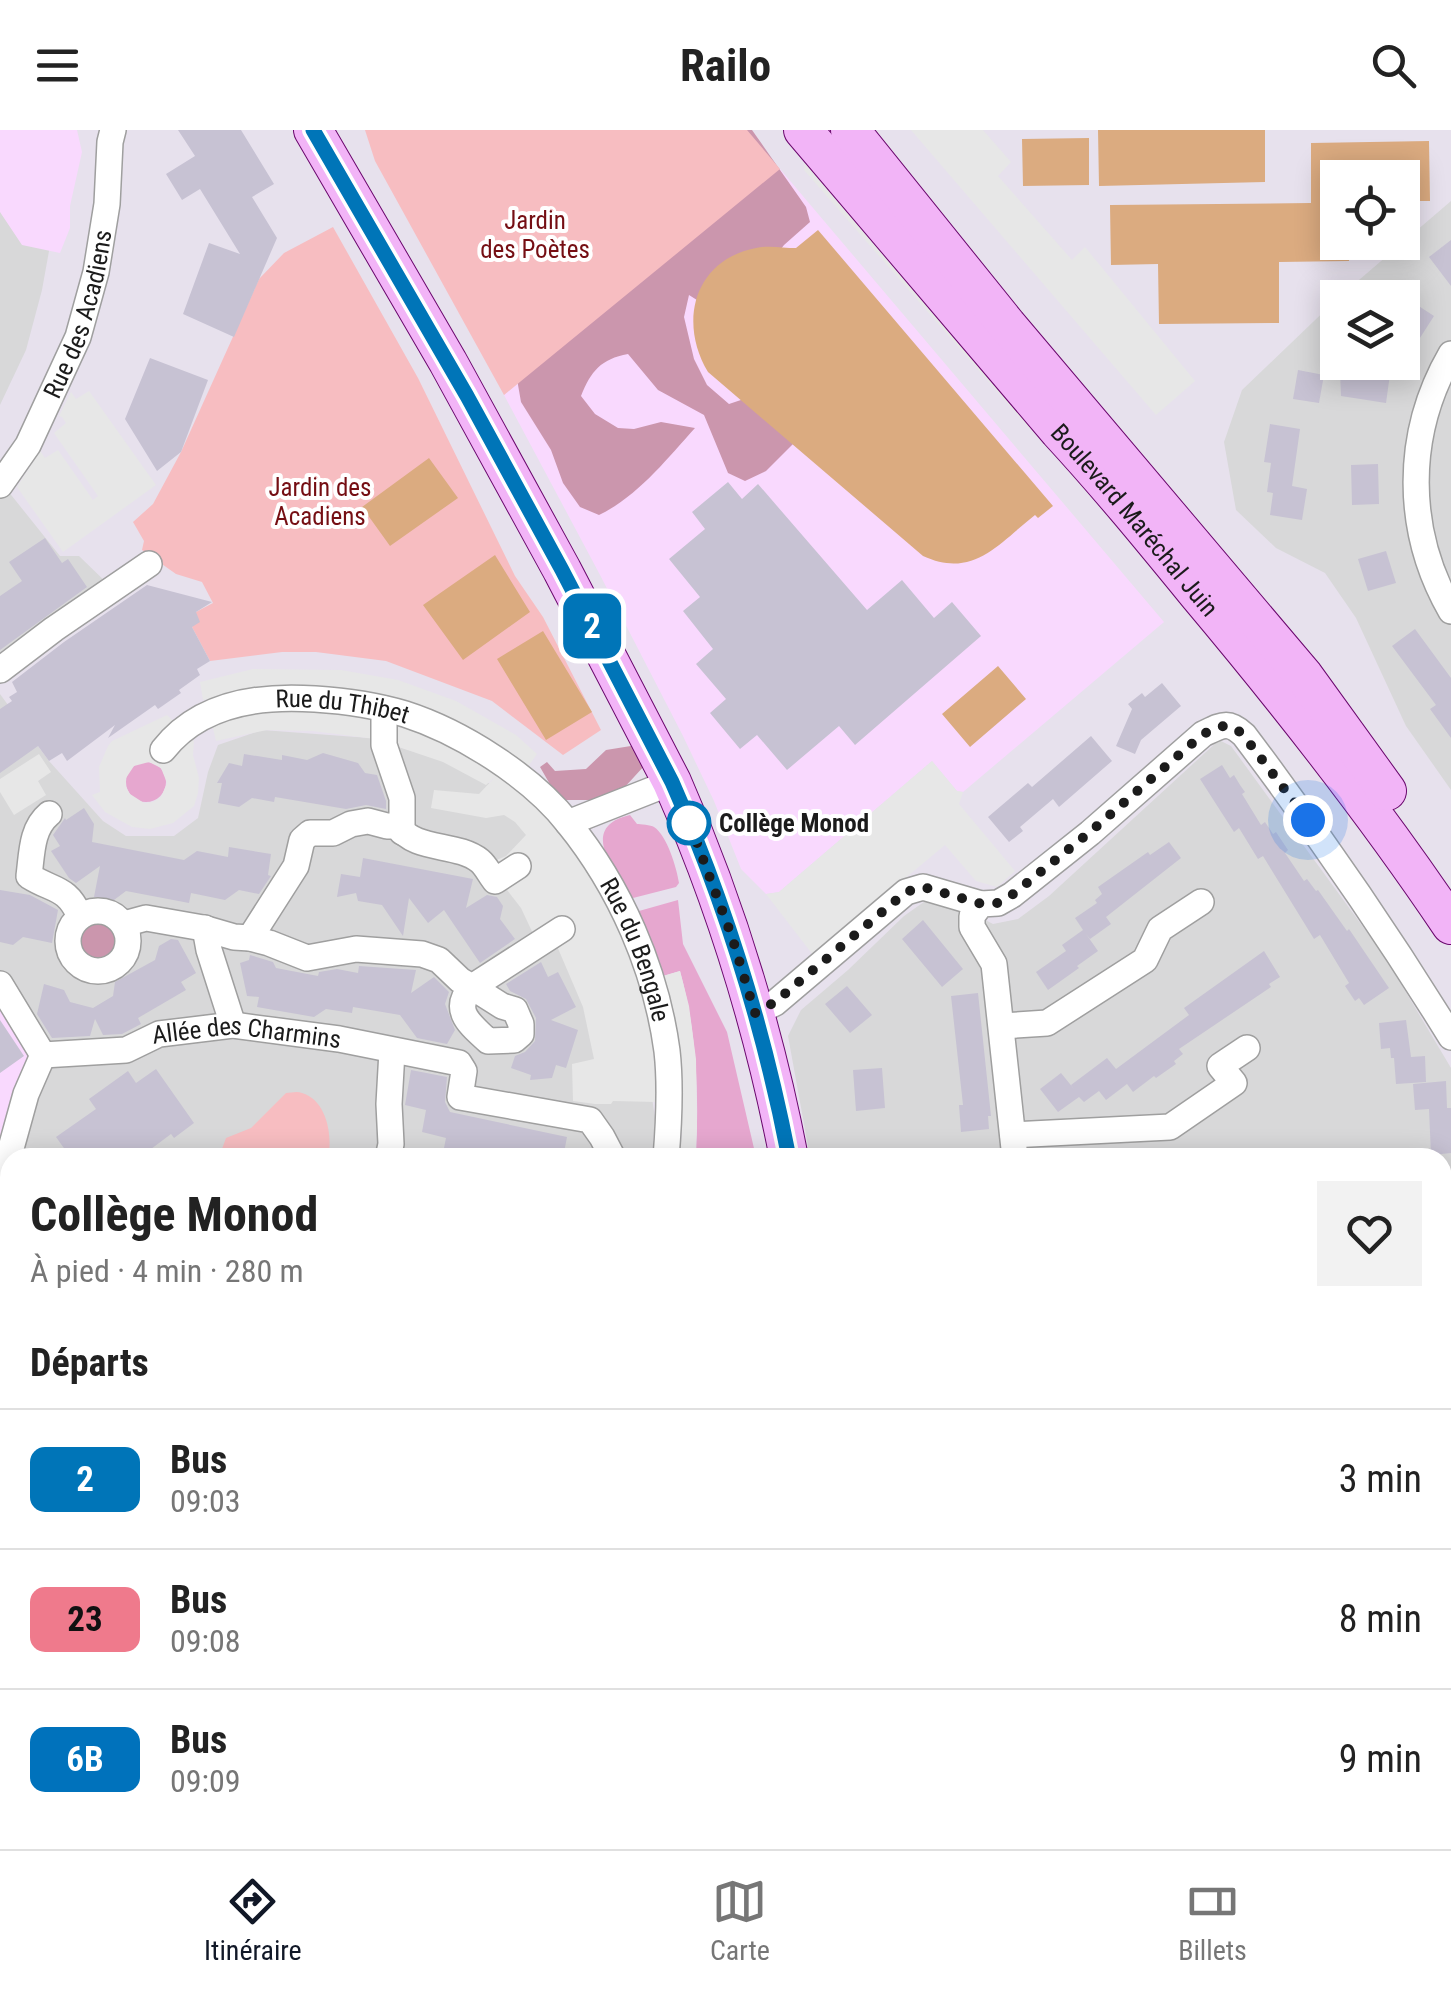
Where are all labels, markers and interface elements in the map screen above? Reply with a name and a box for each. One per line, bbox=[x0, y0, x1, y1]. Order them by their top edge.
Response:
icon: menu bbox=[30, 38, 85, 93]
icon: search bbox=[1366, 38, 1421, 93]
text: Railo bbox=[680, 39, 771, 92]
map controls bbox=[1320, 160, 1420, 380]
button: locate bbox=[1320, 160, 1420, 260]
park label: Jardin des Poètes bbox=[480, 206, 590, 264]
street label: Rue des Acadiens bbox=[38, 228, 118, 403]
button: layers bbox=[1320, 280, 1420, 380]
street label: Boulevard Maréchal Juin bbox=[1045, 418, 1224, 622]
park label: Jardin des Acadiens bbox=[269, 473, 371, 531]
line badge: 2 bbox=[560, 594, 624, 658]
text: 2 bbox=[583, 606, 601, 647]
street label: Rue du Thibet bbox=[275, 684, 413, 729]
your location bbox=[1283, 795, 1333, 845]
marker: Collège Monod bbox=[668, 802, 710, 844]
place label: Collège Monod bbox=[719, 809, 869, 838]
street label: Rue du Bengale bbox=[594, 873, 676, 1024]
street label: Allée des Charmins bbox=[150, 1011, 343, 1054]
button: heart bbox=[1317, 1181, 1422, 1286]
text: Collège Monod bbox=[30, 1186, 318, 1243]
text: À pied · 4 min · 280 m bbox=[30, 1252, 304, 1290]
text: Départs bbox=[30, 1341, 149, 1385]
text: Bus bbox=[170, 1438, 227, 1482]
text: 3 min bbox=[1339, 1457, 1422, 1501]
text: 2 bbox=[76, 1459, 94, 1500]
text: 09:03 bbox=[170, 1482, 241, 1520]
text: Bus bbox=[170, 1578, 227, 1622]
text: 8 min bbox=[1339, 1597, 1422, 1641]
text: 23 bbox=[67, 1599, 103, 1640]
text: 09:08 bbox=[170, 1622, 241, 1660]
text: Bus bbox=[170, 1718, 227, 1762]
text: 9 min bbox=[1339, 1737, 1422, 1781]
text: 6B bbox=[66, 1739, 104, 1780]
text: 09:09 bbox=[170, 1762, 241, 1800]
tab: Itinéraire bbox=[204, 1874, 302, 1967]
tab: Carte bbox=[710, 1874, 770, 1967]
tab: Billets bbox=[1178, 1874, 1247, 1967]

